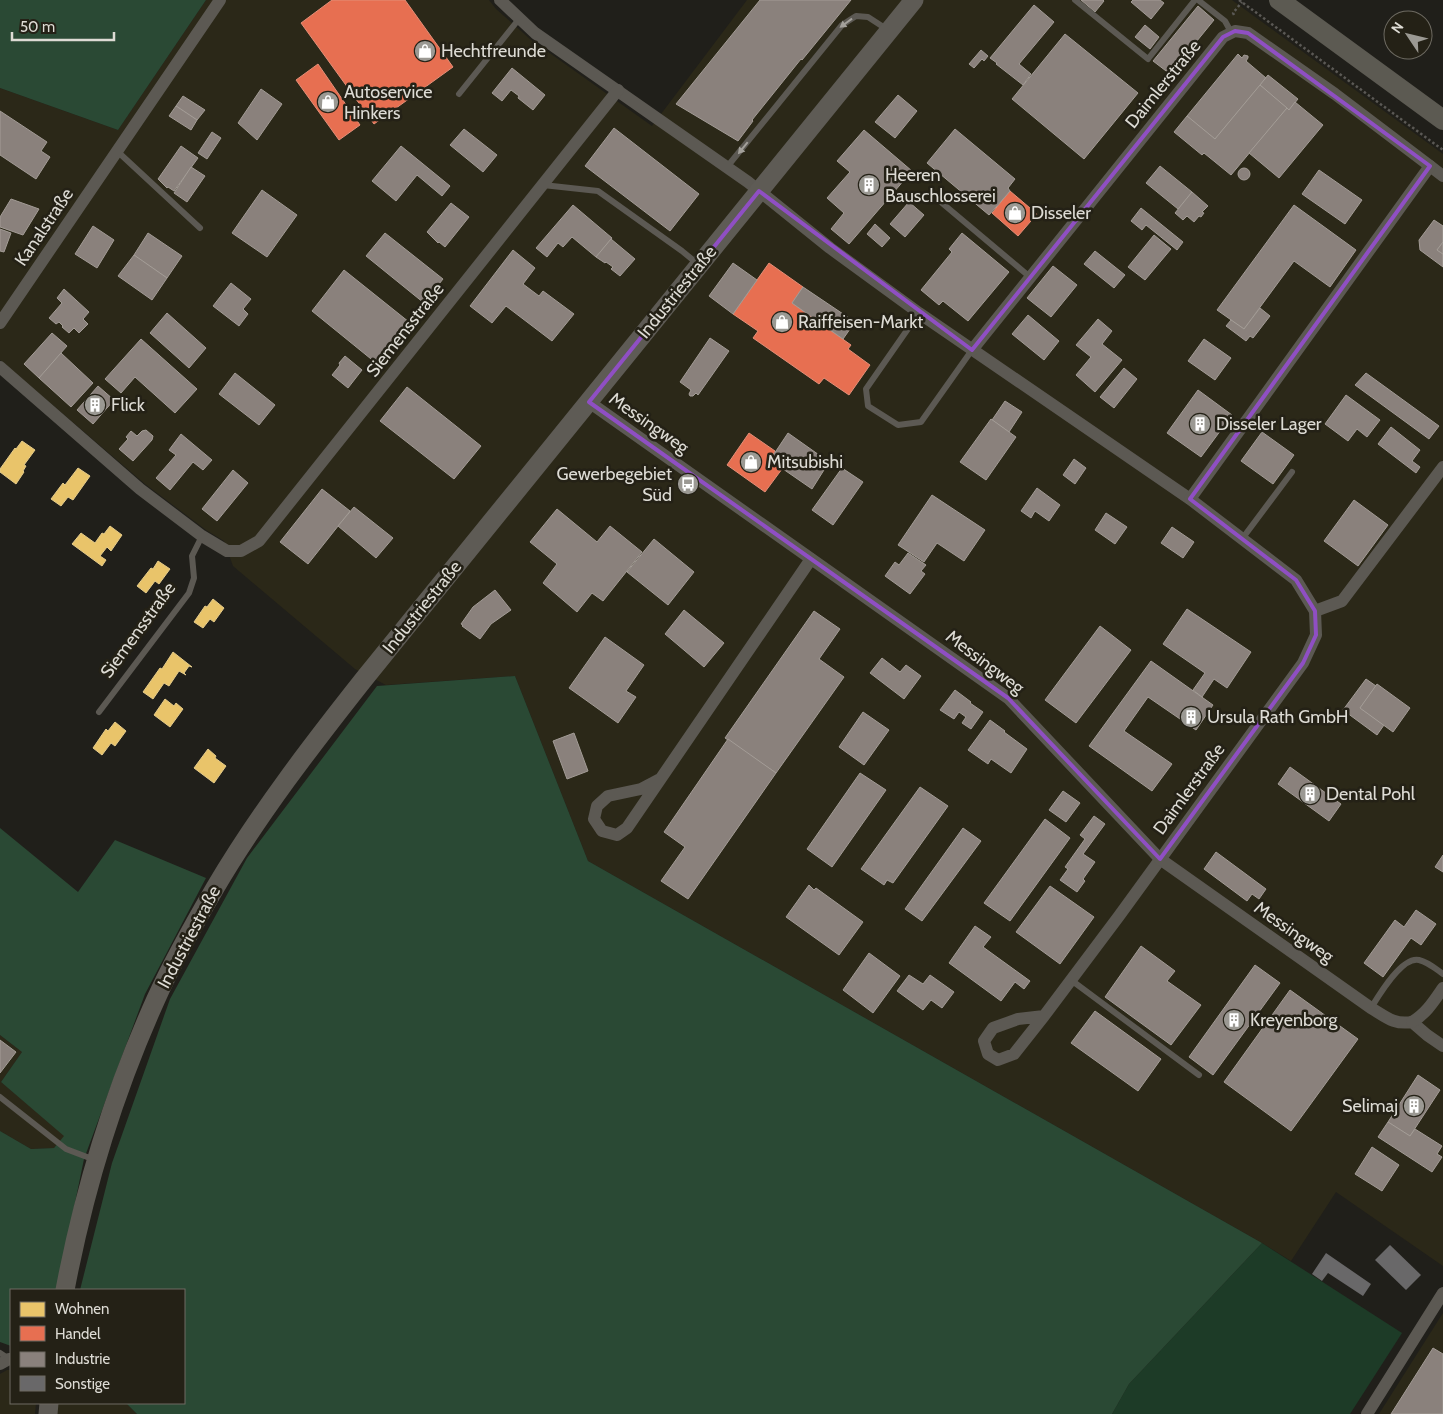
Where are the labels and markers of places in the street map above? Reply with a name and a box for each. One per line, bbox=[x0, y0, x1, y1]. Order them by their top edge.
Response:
shop icon: Hechtfreunde bbox=[413, 39, 437, 63]
place label: Hechtfreunde bbox=[441, 40, 546, 62]
place label: Autoservice Hinkers bbox=[344, 81, 433, 124]
shop icon: Autoservice Hinkers bbox=[316, 90, 340, 114]
place label: Heeren Bauschlosserei bbox=[885, 164, 996, 207]
building icon: Heeren Bauschlosserei bbox=[857, 173, 881, 197]
shop icon: Disseler bbox=[1003, 201, 1027, 225]
place label: Disseler bbox=[1031, 202, 1091, 224]
shop icon: Raiffeisen-Markt bbox=[770, 310, 794, 334]
place label: Raiffeisen-Markt bbox=[798, 311, 923, 333]
building icon: Flick bbox=[83, 393, 107, 417]
place label: Flick bbox=[111, 394, 146, 416]
building icon: Disseler Lager bbox=[1188, 412, 1212, 436]
place label: Disseler Lager bbox=[1216, 413, 1322, 435]
shop icon: Mitsubishi bbox=[739, 450, 763, 474]
place label: Mitsubishi bbox=[767, 451, 843, 473]
place label: Gewerbegebiet Süd bbox=[556, 463, 672, 506]
bus stop icon: Gewerbegebiet Süd bbox=[676, 472, 700, 496]
building icon: Ursula Rath GmbH bbox=[1179, 705, 1203, 729]
place label: Ursula Rath GmbH bbox=[1207, 706, 1348, 728]
building icon: Dental Pohl bbox=[1298, 782, 1322, 806]
place label: Dental Pohl bbox=[1326, 783, 1416, 805]
building icon: Kreyenborg bbox=[1222, 1008, 1246, 1032]
place label: Kreyenborg bbox=[1250, 1009, 1338, 1031]
building icon: Selimaj bbox=[1402, 1094, 1426, 1118]
place label: Selimaj bbox=[1342, 1095, 1398, 1117]

